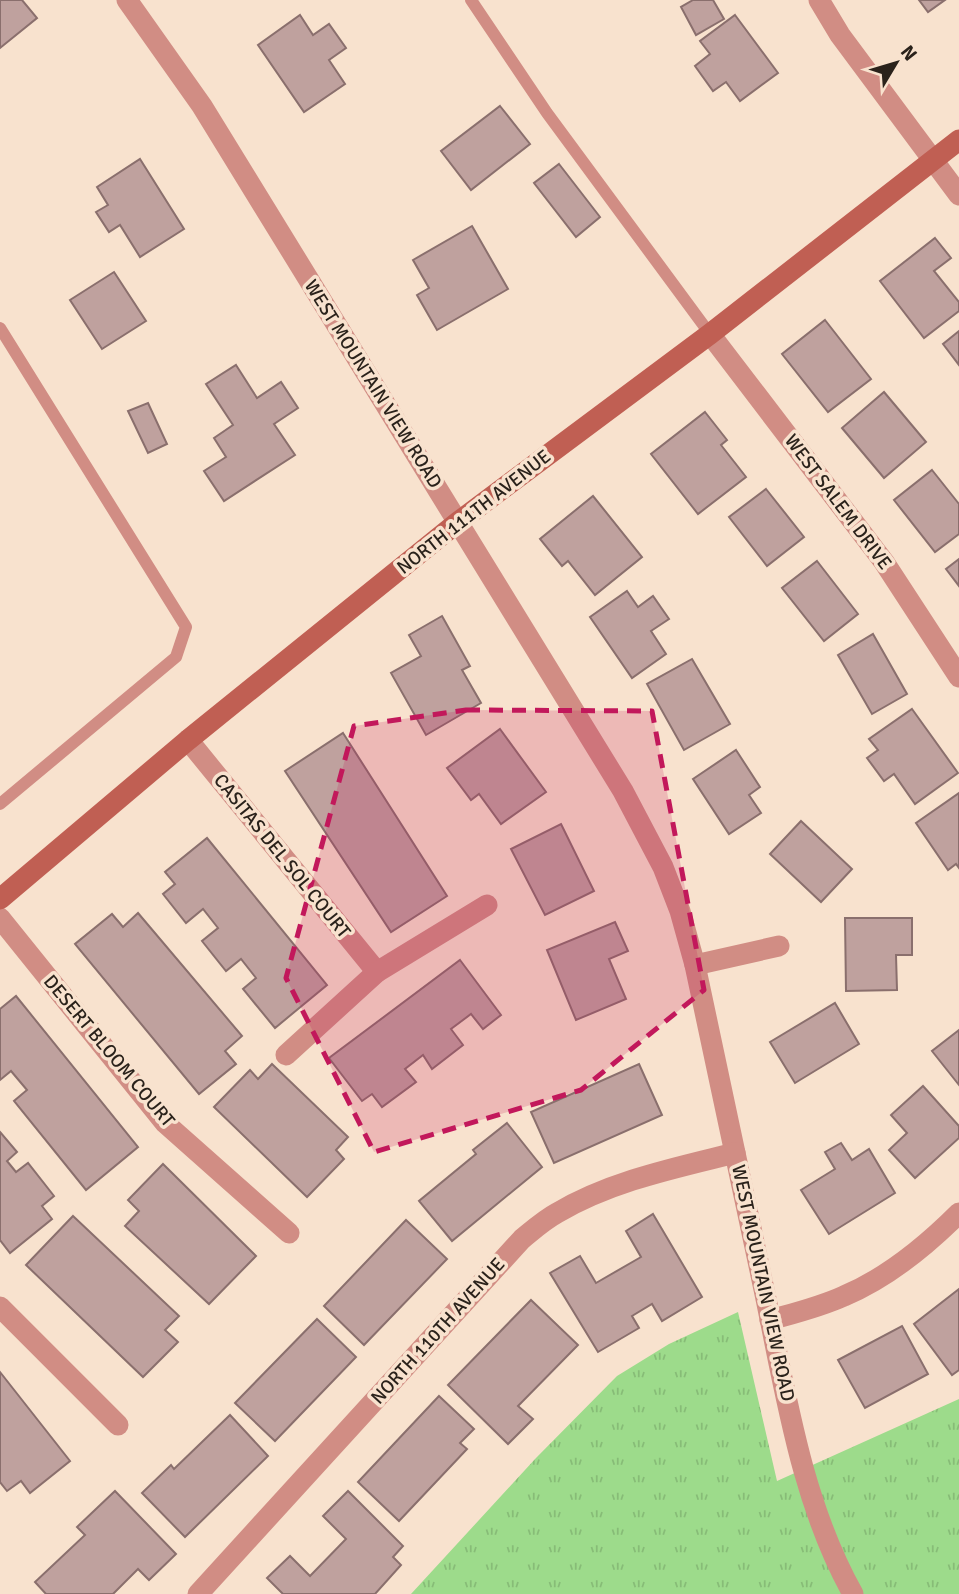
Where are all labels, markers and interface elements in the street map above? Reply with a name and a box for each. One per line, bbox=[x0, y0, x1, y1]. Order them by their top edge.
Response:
north arrow bbox=[861, 28, 931, 98]
text: N bbox=[895, 41, 922, 66]
street label: WEST MOUNTAIN VIEW ROAD bbox=[299, 275, 447, 493]
street label: WEST SALEM DRIVE bbox=[779, 429, 897, 575]
street label: NORTH 111TH AVENUE bbox=[392, 444, 556, 580]
street label: CASITAS DEL SOL COURT bbox=[208, 769, 356, 944]
street label: DESERT BLOOM COURT bbox=[38, 970, 180, 1133]
street label: WEST MOUNTAIN VIEW ROAD bbox=[726, 1162, 800, 1404]
street label: NORTH 110TH AVENUE bbox=[366, 1253, 510, 1409]

